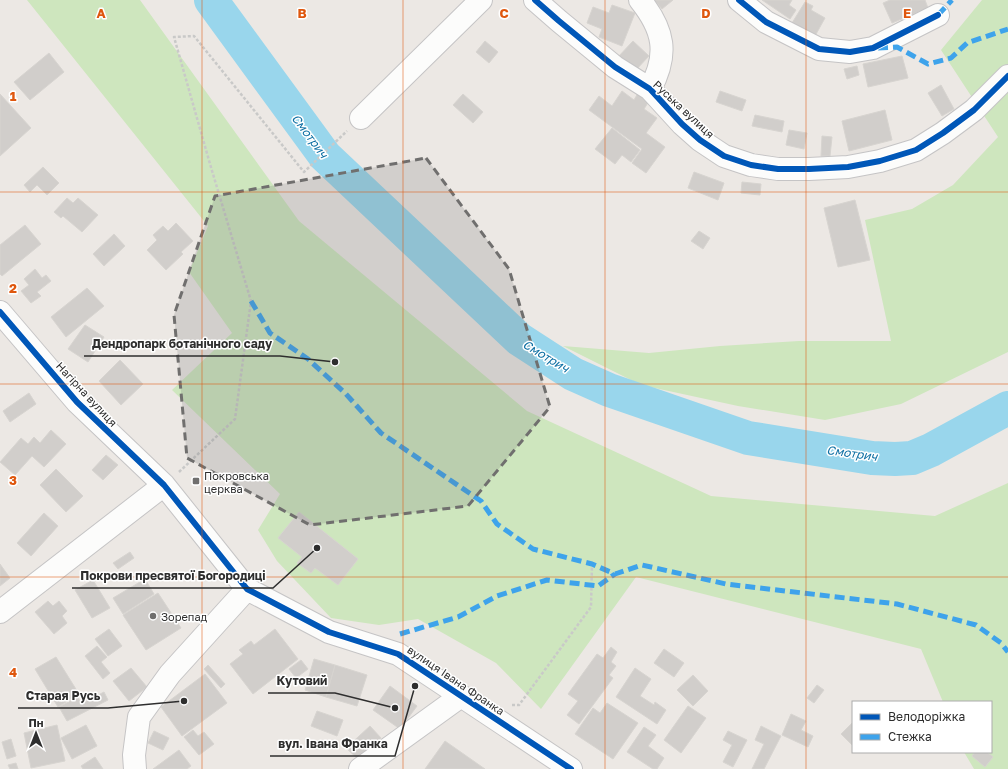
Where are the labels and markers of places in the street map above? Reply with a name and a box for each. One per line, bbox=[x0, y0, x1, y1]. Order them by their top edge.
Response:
callout: Дендропарк ботанічного саду bbox=[84, 332, 280, 356]
place label: Покровська церква bbox=[204, 469, 269, 495]
marker: Покровська церква bbox=[191, 476, 201, 486]
callout: Покрови пресвятої Богородиці bbox=[72, 564, 273, 588]
place label: Зорепад bbox=[161, 610, 208, 623]
marker: Зорепад bbox=[148, 611, 158, 621]
callout: Кутовий bbox=[268, 669, 335, 693]
callout: Старая Русь bbox=[18, 684, 108, 708]
callout: вул. Івана Франка bbox=[270, 732, 395, 756]

